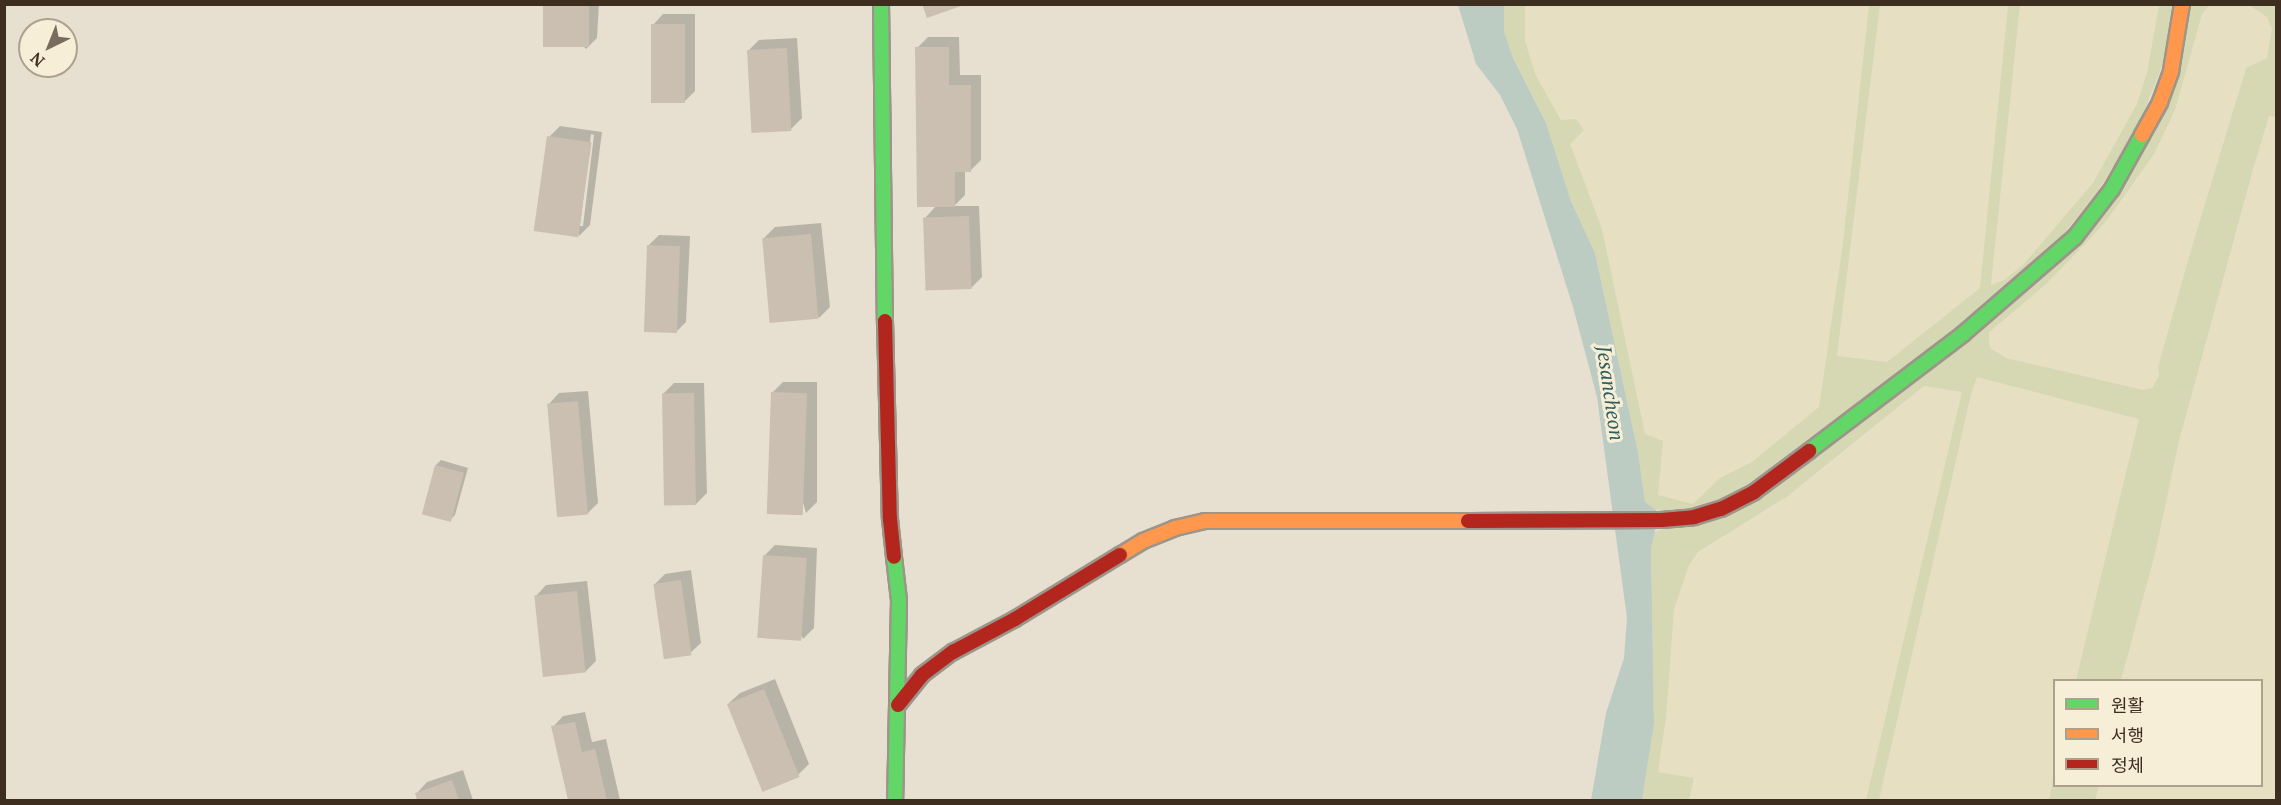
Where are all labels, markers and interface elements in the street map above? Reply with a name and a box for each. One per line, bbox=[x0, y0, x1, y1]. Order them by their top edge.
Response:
north arrow bbox=[18, 18, 78, 78]
text: N bbox=[25, 48, 49, 72]
water label: Jesancheon bbox=[1592, 344, 1630, 442]
legend bbox=[2053, 679, 2263, 787]
text: 원활 bbox=[2111, 693, 2144, 717]
text: 서행 bbox=[2111, 723, 2144, 747]
text: 정체 bbox=[2111, 753, 2144, 777]

